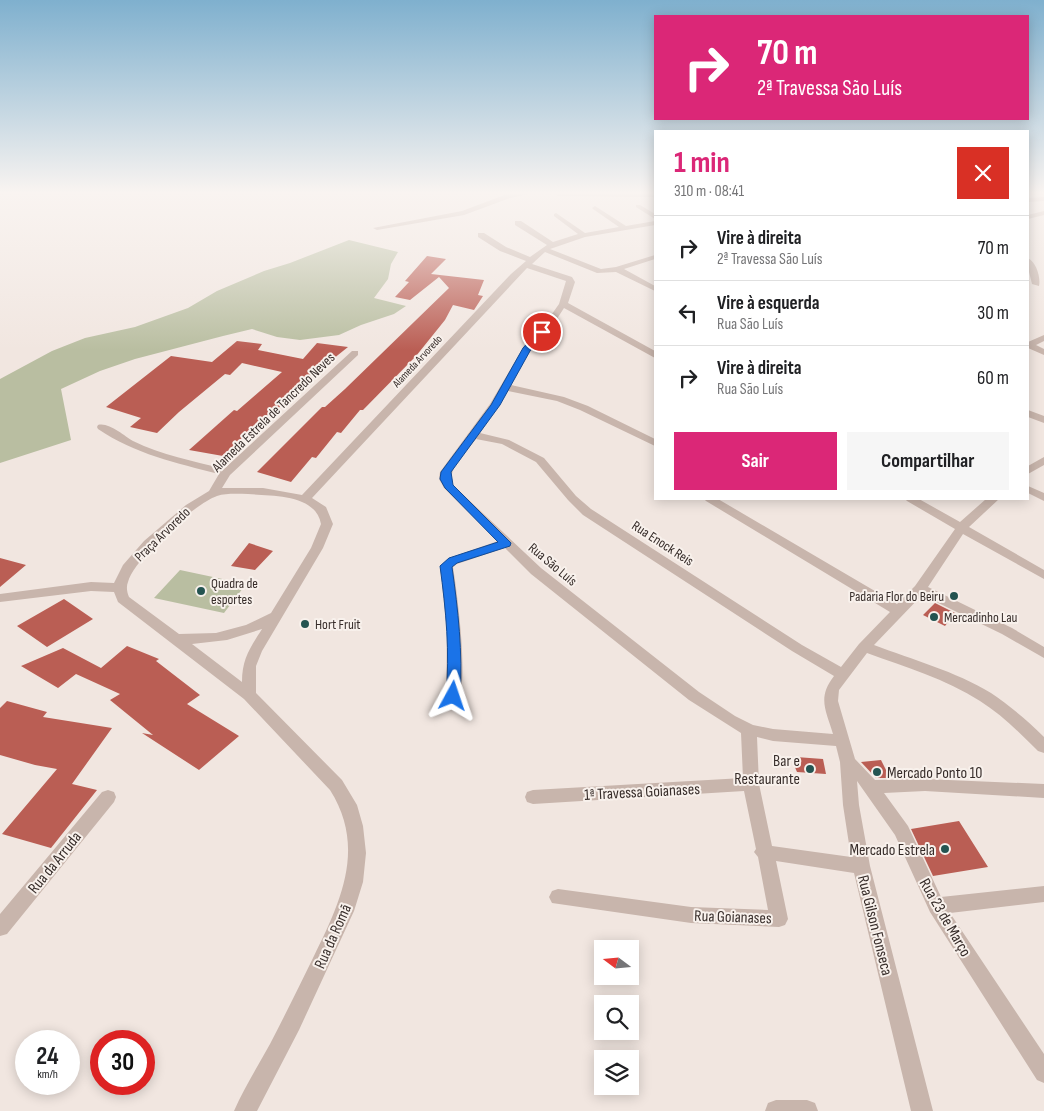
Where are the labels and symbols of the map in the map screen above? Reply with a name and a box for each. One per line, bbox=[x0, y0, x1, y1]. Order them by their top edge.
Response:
pin bbox=[521, 311, 563, 353]
street label: Alameda Arvoredo bbox=[389, 332, 445, 391]
street label: Alameda Estrela de Tancredo Neves bbox=[208, 349, 338, 476]
street label: Praça Arvoredo bbox=[131, 504, 194, 565]
street label: Rua Enock Reis bbox=[629, 517, 697, 570]
street label: Rua São Luís bbox=[525, 539, 580, 590]
place label: Quadra de esportes bbox=[211, 575, 258, 608]
marker: Quadra de esportes bbox=[195, 585, 207, 597]
place label: Padaria Flor do Beiru bbox=[849, 588, 944, 605]
marker: Padaria Flor do Beiru bbox=[948, 590, 960, 602]
place label: Mercadinho Lau bbox=[944, 609, 1018, 626]
marker: Mercadinho Lau bbox=[928, 611, 940, 623]
place label: Hort Fruit bbox=[315, 616, 361, 633]
marker: Hort Fruit bbox=[299, 618, 311, 630]
position arrow bbox=[426, 669, 478, 721]
place label: Bar e Restaurante bbox=[734, 752, 800, 789]
marker: Bar e Restaurante bbox=[804, 763, 816, 775]
place label: Mercado Ponto 10 bbox=[887, 764, 983, 783]
marker: Mercado Ponto 10 bbox=[871, 766, 883, 778]
street label: 1ª Travessa Goianases bbox=[584, 780, 701, 805]
street label: Rua da Arruda bbox=[24, 828, 86, 898]
place label: Mercado Estrela bbox=[849, 841, 935, 860]
marker: Mercado Estrela bbox=[939, 843, 951, 855]
street label: Rua Gilson Fonseca bbox=[853, 873, 896, 977]
street label: Rua 23 de Março bbox=[915, 875, 975, 960]
street label: Rua da Romã bbox=[311, 901, 356, 972]
street label: Rua Goianases bbox=[694, 907, 772, 928]
north arrow bbox=[594, 940, 639, 985]
speed limit sign: 30 bbox=[90, 1030, 155, 1095]

